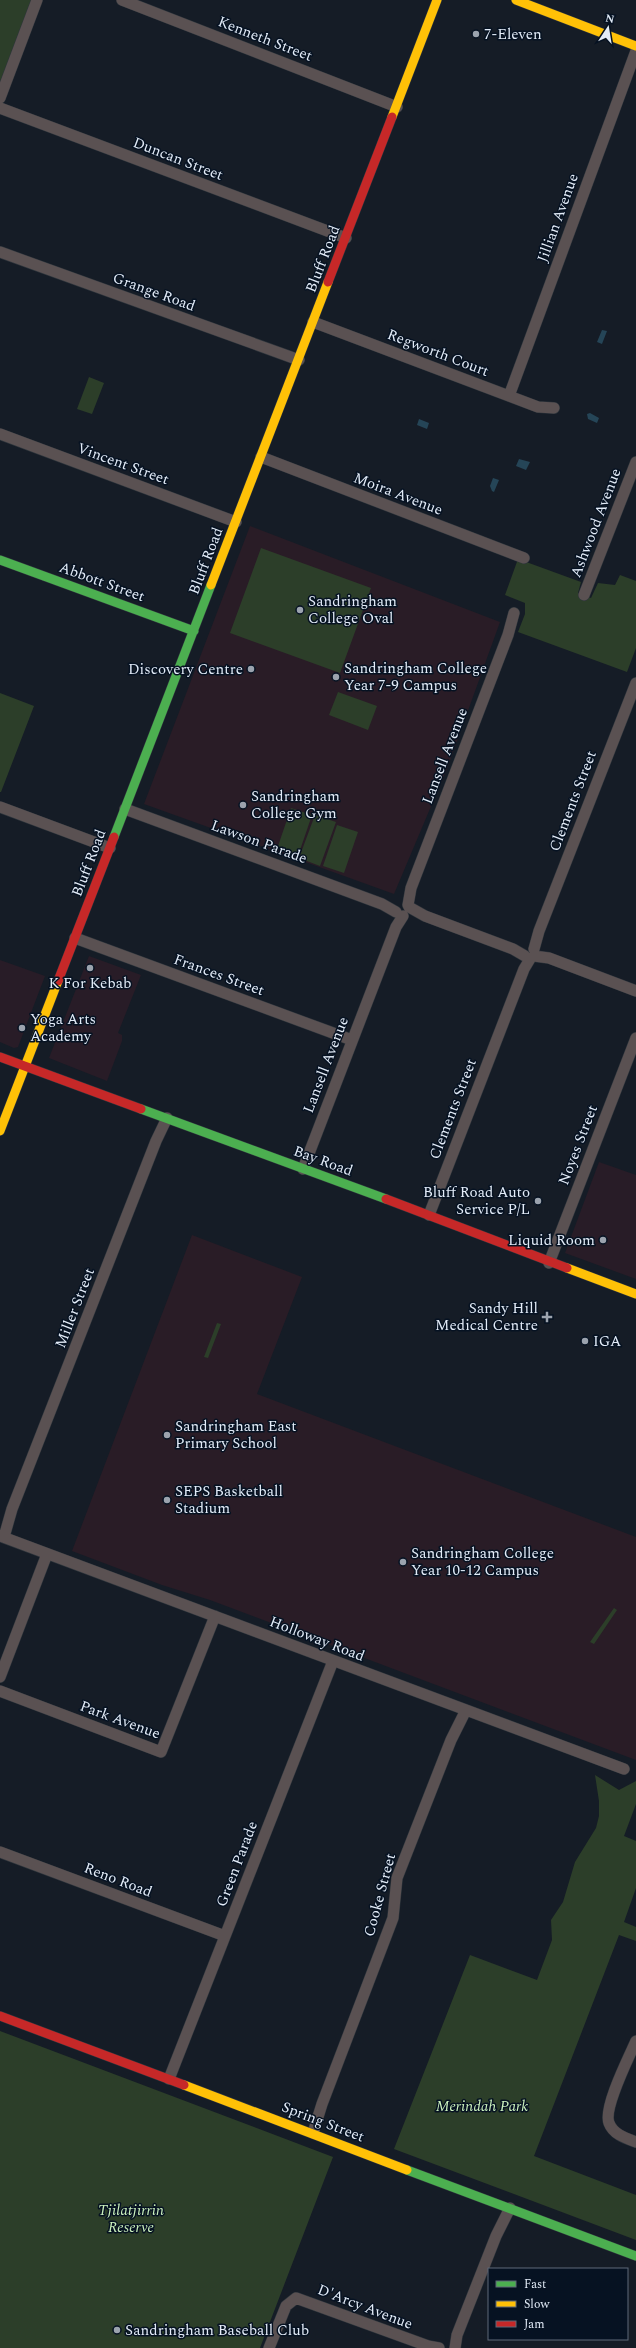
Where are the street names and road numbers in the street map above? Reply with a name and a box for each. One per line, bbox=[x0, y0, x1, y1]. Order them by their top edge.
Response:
street label: Kenneth Street bbox=[214, 10, 316, 68]
street label: Duncan Street bbox=[129, 131, 227, 187]
street label: Jillian Avenue bbox=[531, 170, 585, 266]
street label: Bluff Road bbox=[300, 222, 346, 296]
street label: Grange Road bbox=[109, 266, 199, 318]
street label: Regworth Court bbox=[384, 323, 492, 383]
street label: Vincent Street bbox=[74, 437, 172, 491]
street label: Ashwood Avenue bbox=[565, 465, 627, 581]
street label: Moira Avenue bbox=[350, 466, 446, 522]
street label: Bluff Road bbox=[183, 524, 229, 598]
street label: Abbott Street bbox=[56, 556, 148, 608]
street label: Lansell Avenue bbox=[416, 705, 474, 807]
street label: Clements Street bbox=[543, 747, 603, 855]
street label: Lawson Parade bbox=[208, 814, 310, 870]
street label: Bluff Road bbox=[66, 826, 112, 900]
street label: Frances Street bbox=[170, 948, 268, 1002]
street label: Lansell Avenue bbox=[297, 1014, 355, 1116]
street label: Clements Street bbox=[423, 1055, 483, 1163]
street label: Noyes Street bbox=[552, 1102, 604, 1188]
street label: Bay Road bbox=[290, 1140, 356, 1182]
street label: Miller Street bbox=[49, 1265, 101, 1351]
street label: Holloway Road bbox=[266, 1610, 368, 1668]
street label: Park Avenue bbox=[77, 1695, 163, 1745]
street label: Green Parade bbox=[210, 1818, 264, 1910]
street label: Cooke Street bbox=[358, 1851, 402, 1939]
street label: Reno Road bbox=[80, 1856, 156, 1904]
street label: Spring Street bbox=[278, 2096, 368, 2148]
street label: D'Arcy Avenue bbox=[314, 2278, 416, 2336]

